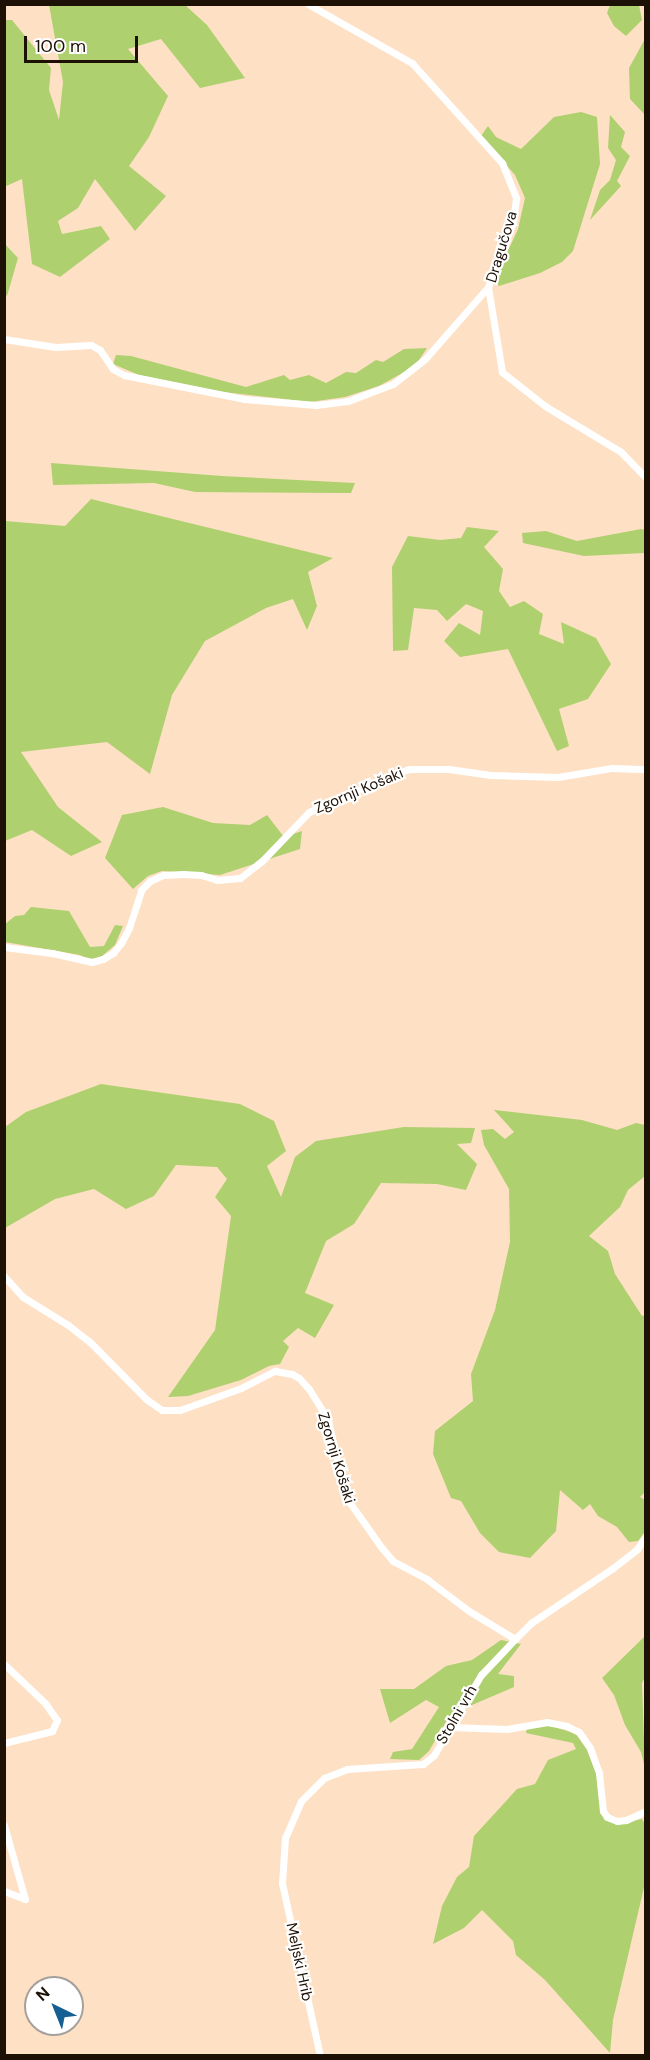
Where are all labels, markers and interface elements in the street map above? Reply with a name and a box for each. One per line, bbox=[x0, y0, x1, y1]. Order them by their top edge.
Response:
scale bar bbox=[27, 24, 141, 62]
text: 100 m bbox=[35, 34, 86, 58]
street label: Dragučova bbox=[483, 209, 521, 285]
street label: Zgornji Košaki bbox=[312, 764, 406, 818]
street label: Zgornji Košaki bbox=[314, 1410, 358, 1506]
street label: Stolni vrh bbox=[433, 1682, 481, 1748]
street label: Meljski Hrib bbox=[282, 1921, 316, 2003]
north arrow bbox=[24, 1976, 84, 2036]
text: N bbox=[31, 1982, 54, 2006]

